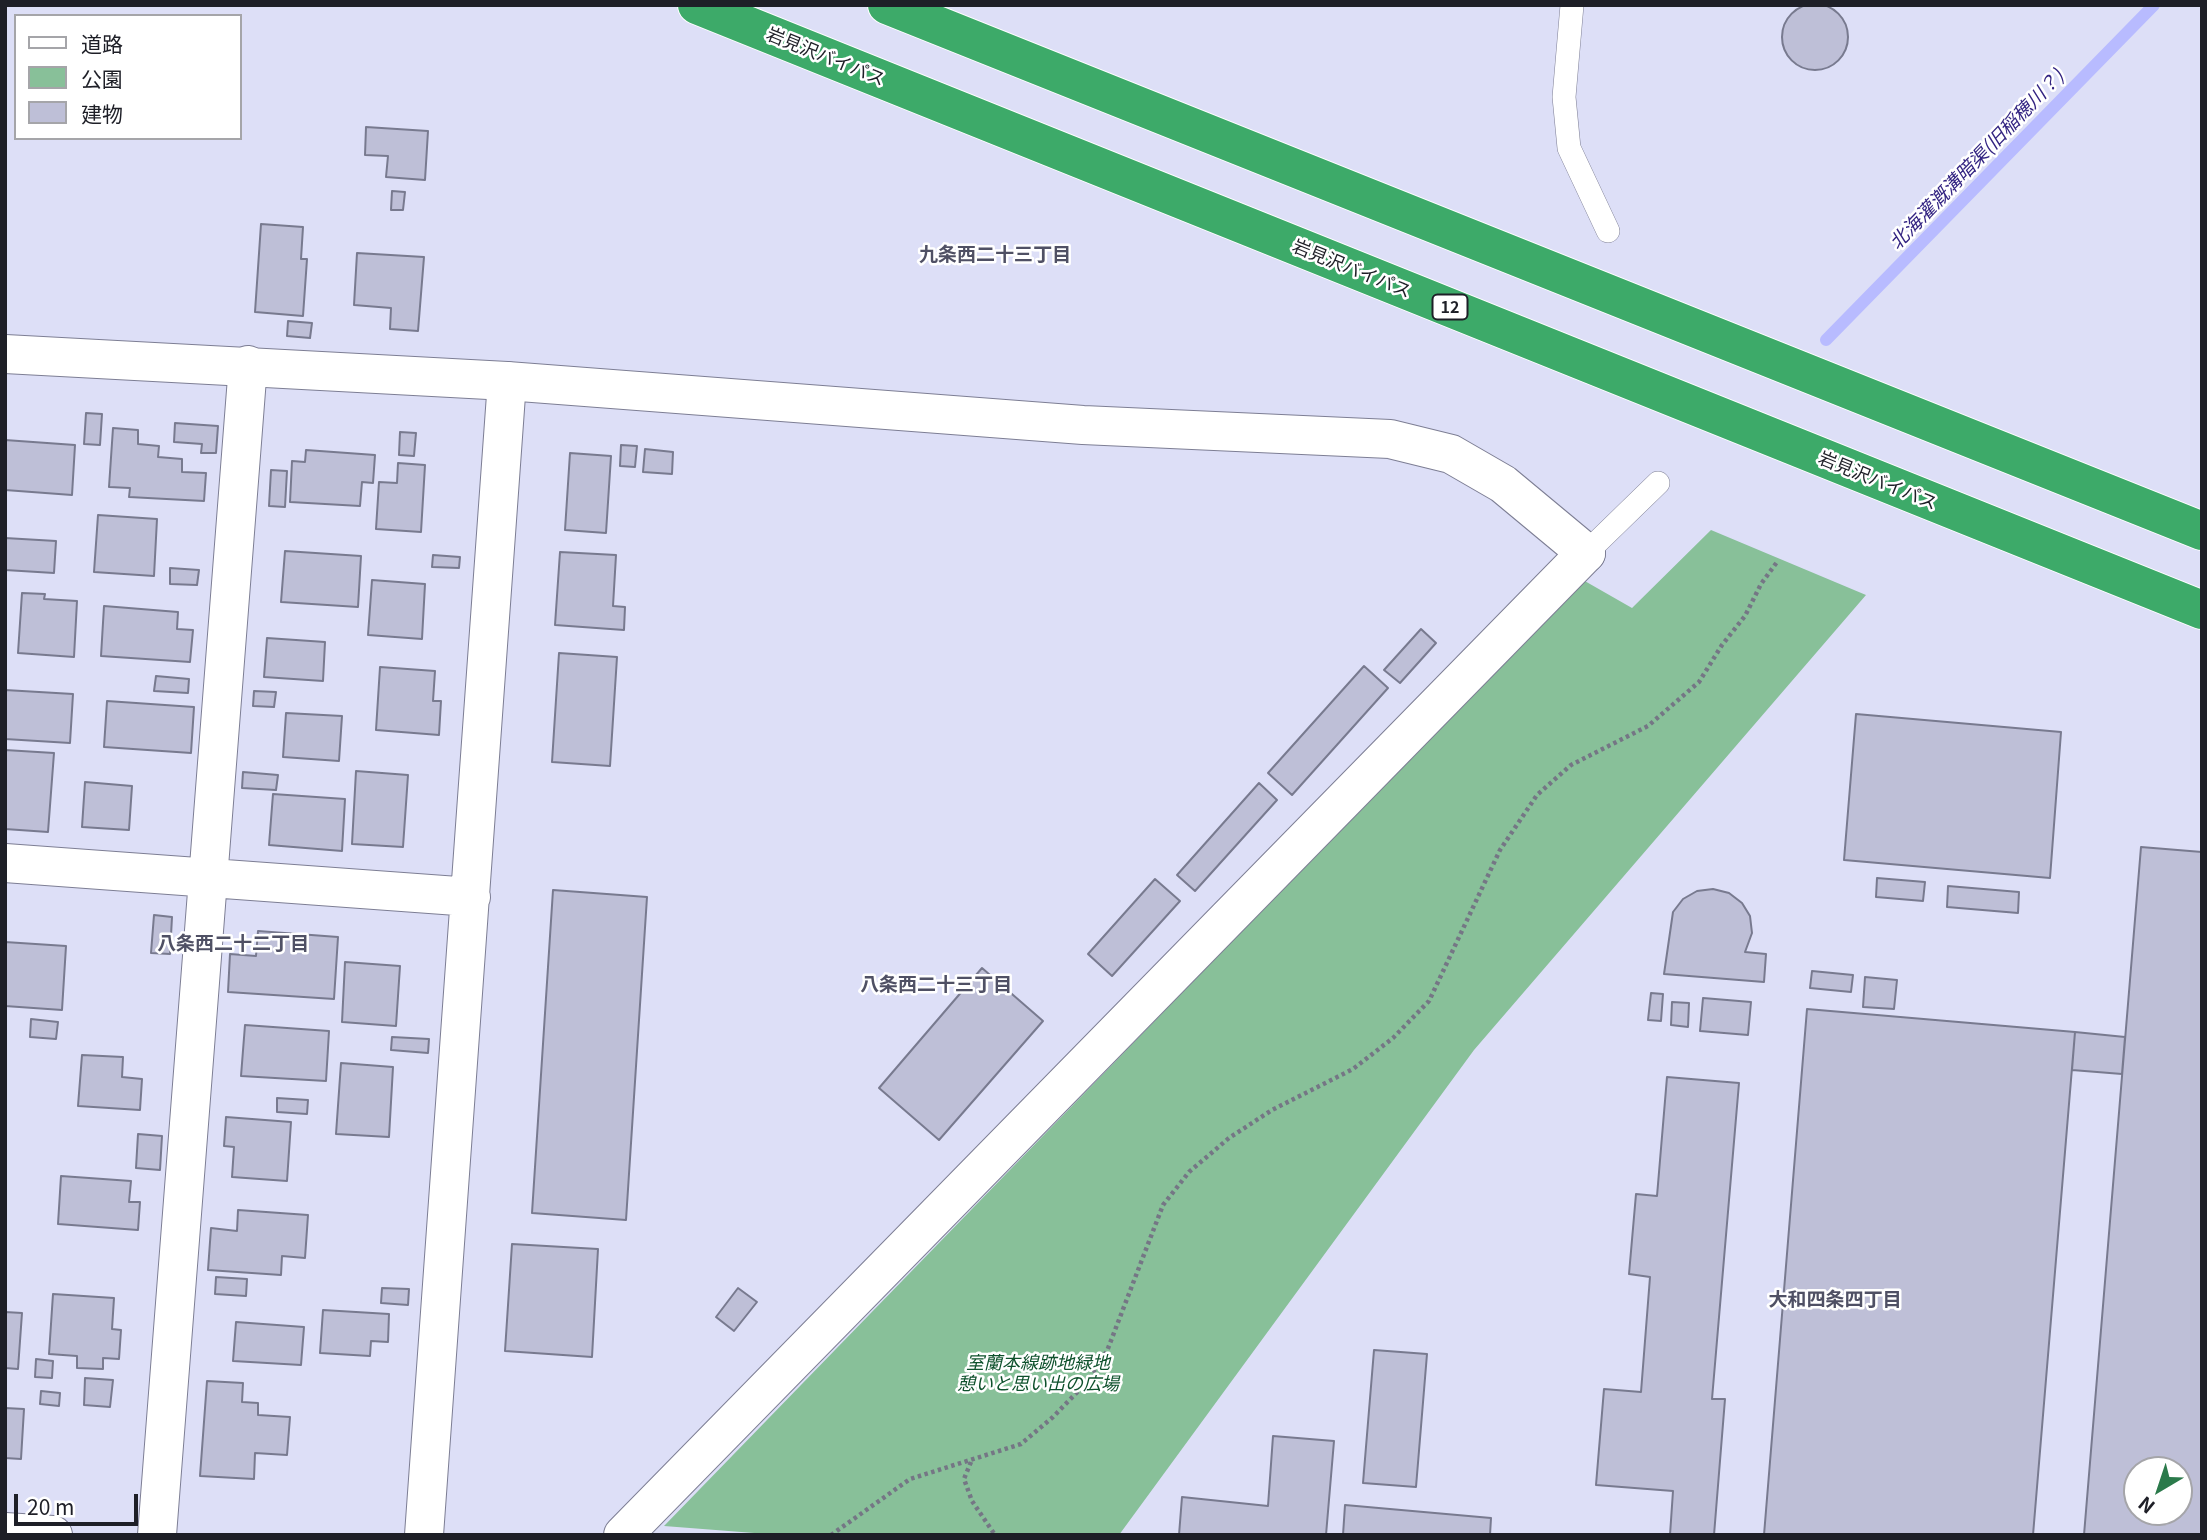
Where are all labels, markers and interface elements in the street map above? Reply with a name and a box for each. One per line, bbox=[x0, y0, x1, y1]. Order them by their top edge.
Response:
legend bbox=[14, 14, 242, 140]
street label: 岩見沢バイパス bbox=[764, 22, 888, 90]
text: 道路 bbox=[81, 28, 123, 58]
text: 公園 bbox=[81, 63, 123, 93]
water label: 北海灌漑溝暗渠(旧稲穂川？) bbox=[1884, 64, 2068, 254]
text: 建物 bbox=[81, 98, 123, 128]
street label: 岩見沢バイパス bbox=[1290, 234, 1414, 302]
district label: 九条西二十三丁目 bbox=[919, 243, 1071, 265]
road number: 12 bbox=[1432, 294, 1468, 320]
street label: 岩見沢バイパス bbox=[1816, 446, 1940, 514]
district label: 八条西二十二丁目 bbox=[157, 932, 309, 954]
district label: 八条西二十三丁目 bbox=[860, 973, 1012, 995]
district label: 大和四条四丁目 bbox=[1769, 1288, 1901, 1310]
park label: 室蘭本線跡地緑地 憩いと思い出の広場 bbox=[957, 1351, 1119, 1394]
north arrow bbox=[2123, 1456, 2193, 1526]
scale bar bbox=[18, 1480, 142, 1524]
text: 20 m bbox=[27, 1491, 74, 1521]
text: N bbox=[2132, 1491, 2160, 1521]

